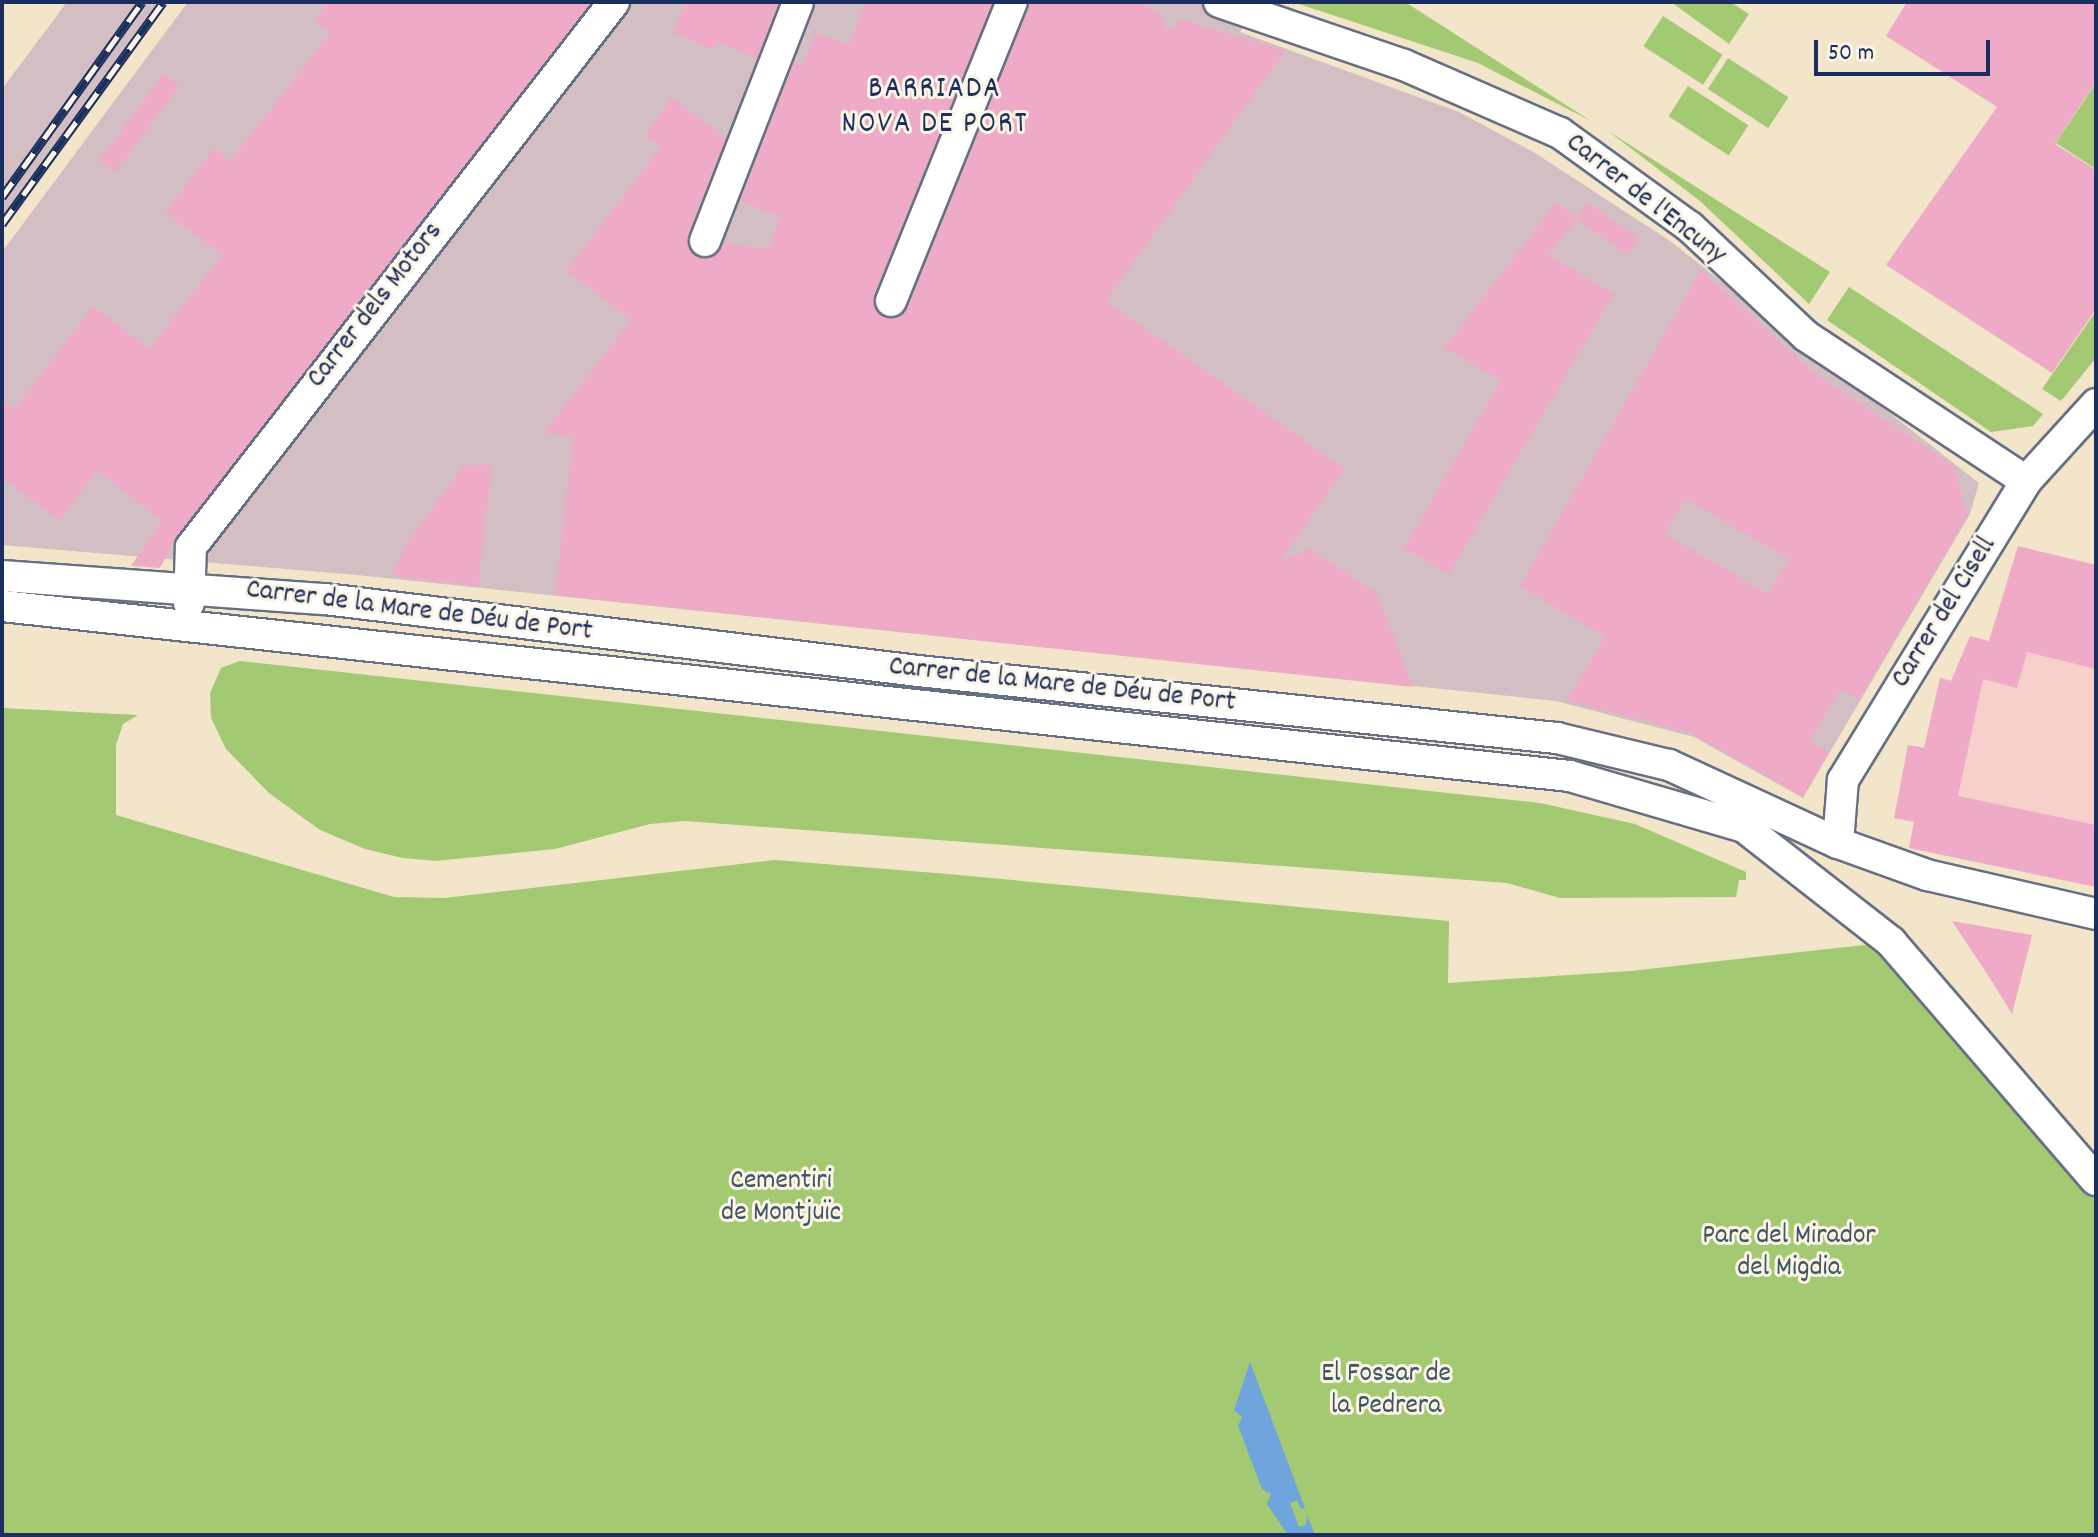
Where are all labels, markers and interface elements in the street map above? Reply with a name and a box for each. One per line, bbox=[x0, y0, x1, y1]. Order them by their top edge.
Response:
scale bar bbox=[1818, 24, 1994, 74]
text: 50 m bbox=[1828, 37, 1874, 71]
district label: BARRIADA NOVA DE PORT bbox=[841, 73, 1029, 144]
street label: Carrer de l'Encuny bbox=[1558, 127, 1732, 273]
street label: Carrer dels Motors bbox=[301, 216, 451, 396]
street label: Carrer del Cisell bbox=[1885, 531, 2005, 695]
street label: Carrer de la Mare de Déu de Port bbox=[244, 574, 594, 650]
street label: Carrer de la Mare de Déu de Port bbox=[887, 651, 1237, 721]
park label: Cementiri de Montjuïc bbox=[721, 1165, 841, 1231]
park label: Parc del Mirador del Migdia bbox=[1702, 1220, 1876, 1286]
park label: El Fossar de la Pedrera bbox=[1321, 1358, 1451, 1424]

